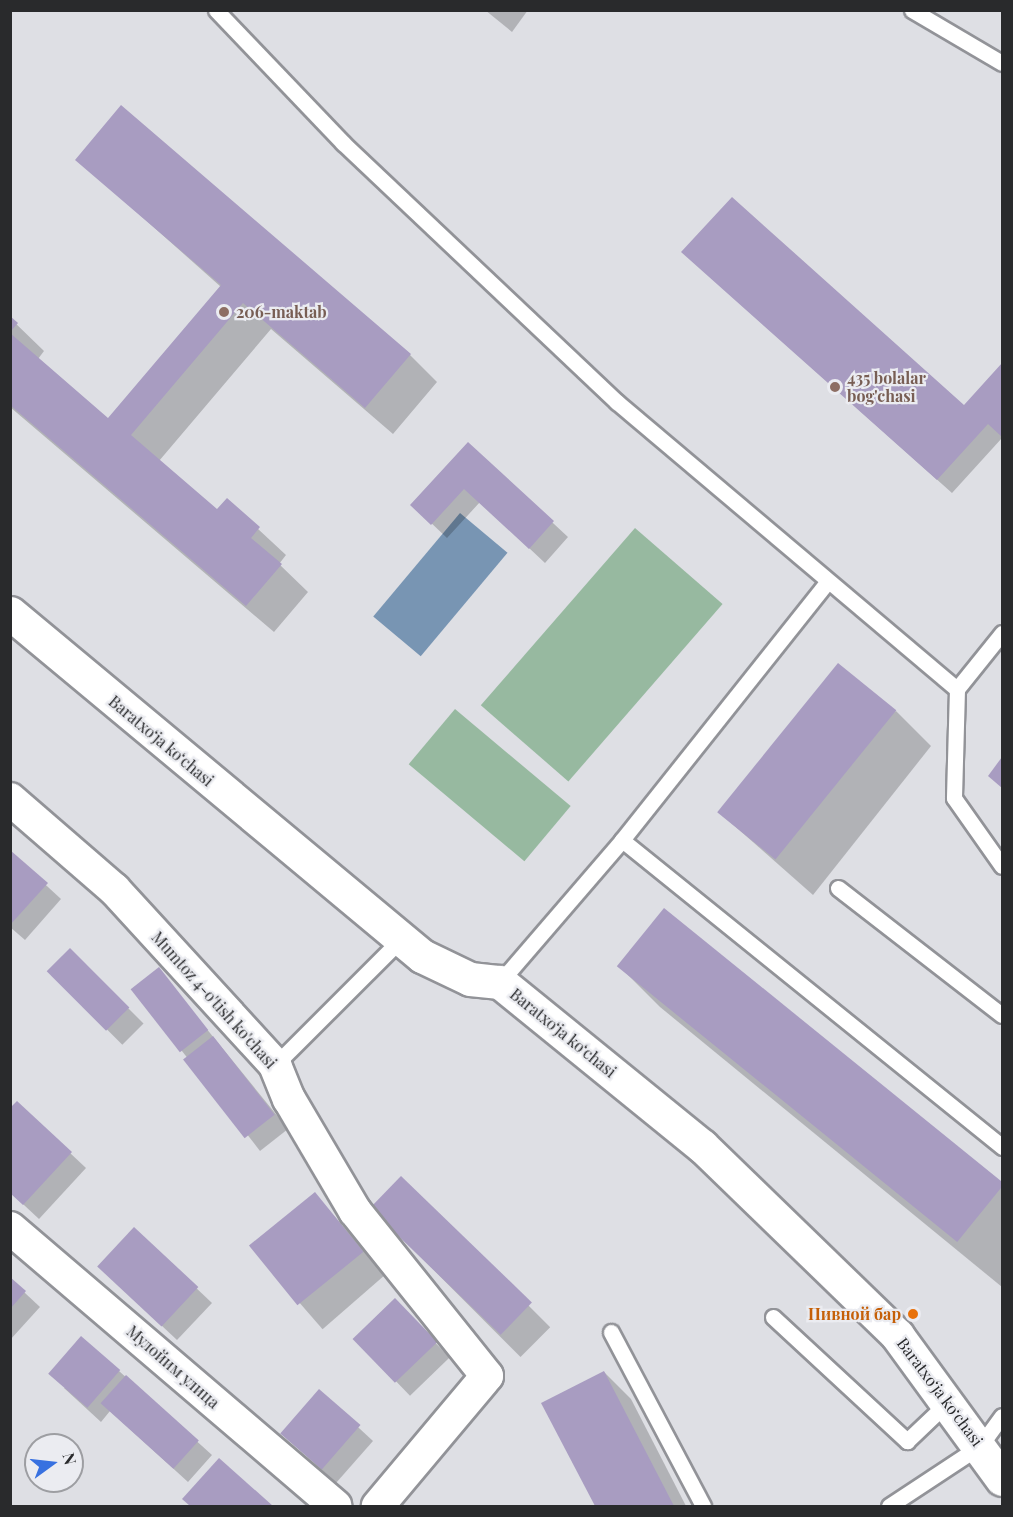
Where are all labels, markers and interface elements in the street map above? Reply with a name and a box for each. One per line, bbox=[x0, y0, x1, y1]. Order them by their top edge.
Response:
place label: 206-maktab bbox=[236, 302, 327, 322]
marker: 206-maktab bbox=[217, 305, 231, 319]
place label: 435 bolalar bog'chasi bbox=[847, 368, 926, 406]
marker: 435 bolalar bog'chasi bbox=[828, 380, 842, 394]
street label: Baratxoʻja koʻchasi bbox=[105, 691, 217, 791]
street label: Mumtoz 4-o'tish ko'chasi bbox=[147, 927, 281, 1073]
street label: Baratxoʻja koʻchasi bbox=[506, 984, 620, 1082]
place label: Пивной бар bbox=[808, 1304, 901, 1324]
marker: Пивной бар bbox=[906, 1307, 920, 1321]
street label: Мулойим улица bbox=[123, 1322, 223, 1412]
street label: Baratxoʻja koʻchasi bbox=[893, 1334, 987, 1450]
north arrow bbox=[24, 1433, 84, 1493]
text: N bbox=[58, 1450, 82, 1467]

